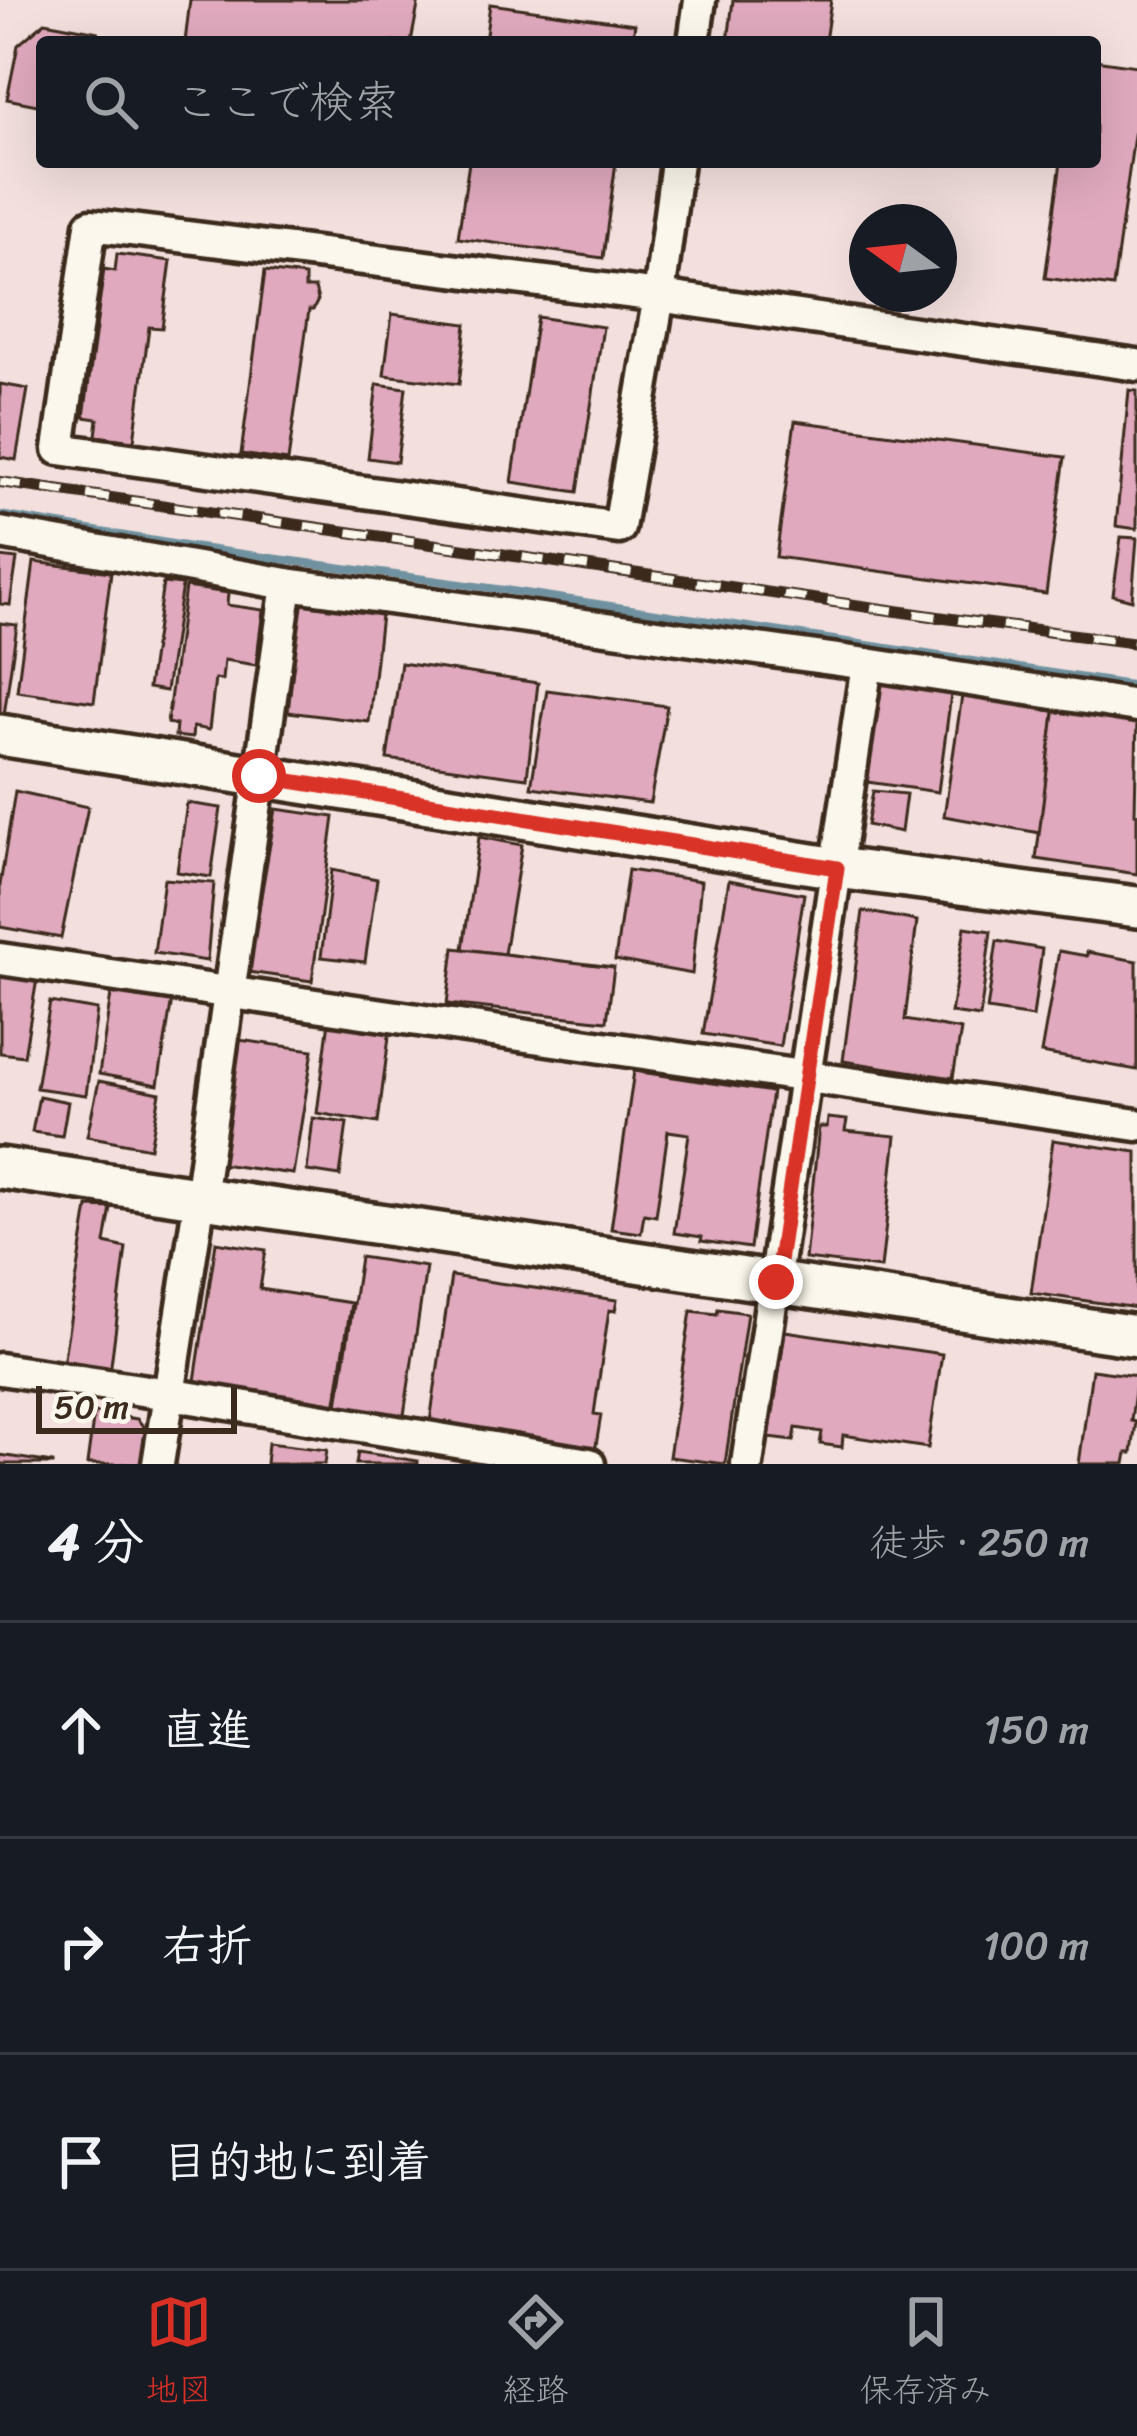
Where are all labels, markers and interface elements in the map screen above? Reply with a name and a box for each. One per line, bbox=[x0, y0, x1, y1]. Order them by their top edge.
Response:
search box bbox=[36, 36, 1101, 168]
text: ここで検索 bbox=[174, 62, 399, 142]
icon: search bbox=[78, 69, 144, 135]
north arrow bbox=[849, 204, 957, 312]
route start bbox=[232, 749, 286, 803]
route end bbox=[749, 1255, 803, 1309]
text: 50 m bbox=[54, 1378, 129, 1436]
scale bar bbox=[36, 1380, 237, 1433]
text: 4 分 bbox=[48, 1497, 144, 1587]
text: 徒歩 · 250 m bbox=[869, 1508, 1089, 1577]
text: 直進 bbox=[162, 1690, 252, 1770]
text: 150 m bbox=[984, 1695, 1089, 1764]
icon: ahead bbox=[48, 1697, 114, 1763]
text: 右折 bbox=[162, 1906, 252, 1986]
text: 100 m bbox=[983, 1911, 1089, 1980]
icon: right bbox=[48, 1913, 114, 1979]
text: 目的地に到着 bbox=[162, 2122, 432, 2202]
icon: arrive bbox=[48, 2129, 114, 2195]
tab: 地図 bbox=[146, 2289, 212, 2419]
tab: 経路 bbox=[503, 2289, 569, 2419]
tab: 保存済み bbox=[860, 2289, 992, 2419]

